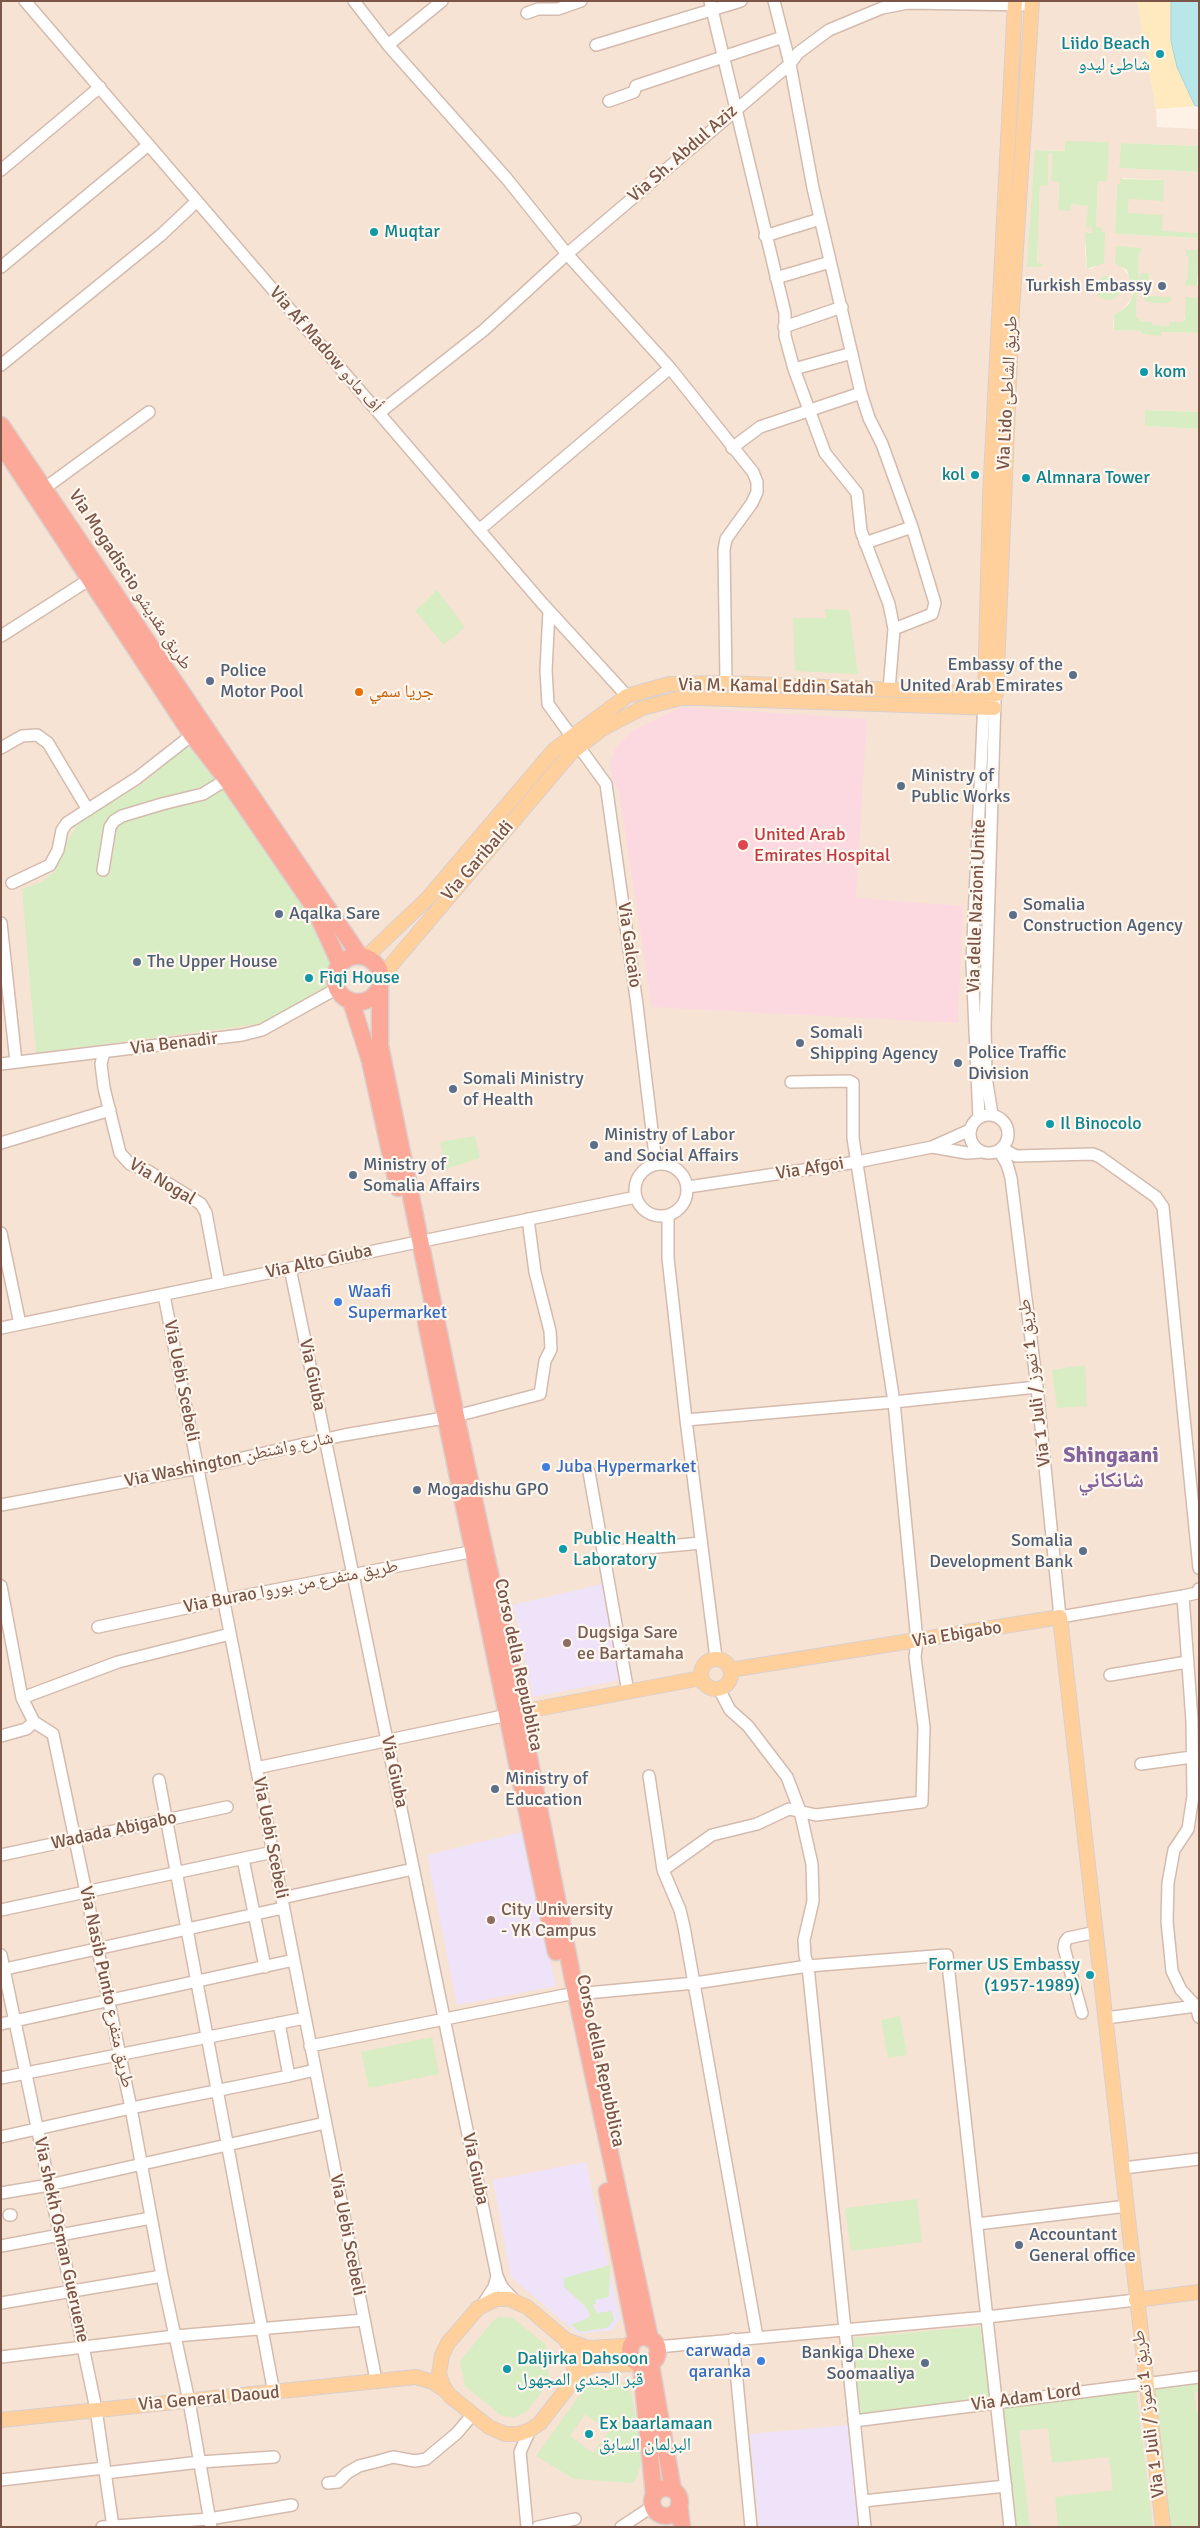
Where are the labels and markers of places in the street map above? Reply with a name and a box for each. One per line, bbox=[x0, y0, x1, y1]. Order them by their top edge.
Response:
place label: Liido Beach شاطئ ليدو bbox=[1061, 33, 1150, 76]
marker: Liido Beach شاطئ ليدو bbox=[1154, 48, 1166, 60]
place label: Muqtar bbox=[384, 221, 440, 243]
marker: Muqtar bbox=[368, 226, 380, 238]
place label: Turkish Embassy bbox=[1025, 275, 1152, 297]
marker: Turkish Embassy bbox=[1156, 280, 1168, 292]
place label: kom bbox=[1154, 361, 1186, 383]
marker: kom bbox=[1138, 366, 1150, 378]
place label: kol bbox=[942, 464, 965, 486]
place label: Almnara Tower bbox=[1036, 467, 1150, 489]
marker: kol bbox=[969, 469, 981, 481]
marker: Almnara Tower bbox=[1020, 472, 1032, 484]
place label: Embassy of the United Arab Emirates bbox=[900, 654, 1063, 696]
place label: Police Motor Pool bbox=[220, 660, 304, 702]
marker: Embassy of the United Arab Emirates bbox=[1067, 669, 1079, 681]
marker: Police Motor Pool bbox=[204, 675, 216, 687]
place label: جريا سمي bbox=[369, 681, 434, 703]
marker: جريا سمي bbox=[353, 686, 365, 698]
place label: Ministry of Public Works bbox=[911, 765, 1010, 808]
marker: Ministry of Public Works bbox=[895, 780, 907, 792]
place label: United Arab Emirates Hospital bbox=[754, 824, 890, 866]
marker: United Arab Emirates Hospital bbox=[736, 838, 750, 852]
place label: Somalia Construction Agency bbox=[1023, 894, 1183, 936]
place label: Aqalka Sare bbox=[289, 903, 380, 925]
marker: Aqalka Sare bbox=[273, 908, 285, 920]
marker: Somalia Construction Agency bbox=[1007, 909, 1019, 921]
place label: The Upper House bbox=[147, 951, 278, 973]
marker: The Upper House bbox=[131, 956, 143, 968]
place label: Fiqi House bbox=[319, 967, 400, 989]
marker: Fiqi House bbox=[303, 972, 315, 984]
place label: Somali Shipping Agency bbox=[810, 1022, 938, 1064]
marker: Somali Shipping Agency bbox=[794, 1037, 806, 1049]
place label: Police Traffic Division bbox=[968, 1042, 1067, 1084]
marker: Police Traffic Division bbox=[952, 1057, 964, 1069]
place label: Somali Ministry of Health bbox=[463, 1068, 584, 1110]
marker: Somali Ministry of Health bbox=[447, 1083, 459, 1095]
place label: Il Binocolo bbox=[1060, 1113, 1142, 1135]
marker: Il Binocolo bbox=[1044, 1118, 1056, 1130]
place label: Ministry of Labor and Social Affairs bbox=[604, 1124, 739, 1166]
marker: Ministry of Labor and Social Affairs bbox=[588, 1139, 600, 1151]
place label: Ministry of Somalia Affairs bbox=[363, 1154, 480, 1196]
marker: Ministry of Somalia Affairs bbox=[347, 1169, 359, 1181]
place label: Waafi Supermarket bbox=[348, 1281, 447, 1324]
marker: Waafi Supermarket bbox=[332, 1296, 344, 1308]
place label: Juba Hypermarket bbox=[556, 1456, 696, 1478]
marker: Juba Hypermarket bbox=[540, 1461, 552, 1473]
place label: Mogadishu GPO bbox=[427, 1479, 549, 1501]
marker: Mogadishu GPO bbox=[411, 1484, 423, 1496]
place label: Public Health Laboratory bbox=[573, 1528, 676, 1570]
place label: Somalia Development Bank bbox=[929, 1530, 1073, 1572]
marker: Public Health Laboratory bbox=[557, 1543, 569, 1555]
marker: Somalia Development Bank bbox=[1077, 1545, 1089, 1557]
place label: Dugsiga Sare ee Bartamaha bbox=[577, 1622, 684, 1665]
marker: Dugsiga Sare ee Bartamaha bbox=[561, 1637, 573, 1649]
place label: Ministry of Education bbox=[505, 1768, 588, 1810]
marker: Ministry of Education bbox=[489, 1783, 501, 1795]
place label: City University - YK Campus bbox=[501, 1899, 613, 1942]
marker: City University - YK Campus bbox=[485, 1914, 497, 1926]
place label: Former US Embassy (1957-1989) bbox=[928, 1954, 1080, 1996]
marker: Former US Embassy (1957-1989) bbox=[1084, 1969, 1096, 1981]
place label: Accountant General office bbox=[1029, 2224, 1136, 2266]
marker: Accountant General office bbox=[1013, 2239, 1025, 2251]
place label: carwada qaranka bbox=[686, 2340, 751, 2382]
place label: Bankiga Dhexe Soomaaliya bbox=[801, 2342, 915, 2384]
place label: Daljirka Dahsoon قبر الجندي المجهول bbox=[517, 2348, 648, 2390]
marker: carwada qaranka bbox=[755, 2355, 767, 2367]
marker: Bankiga Dhexe Soomaaliya bbox=[919, 2357, 931, 2369]
marker: Daljirka Dahsoon قبر الجندي المجهول bbox=[501, 2363, 513, 2375]
place label: Ex baarlamaan البرلمان السابق bbox=[599, 2413, 713, 2456]
marker: Ex baarlamaan البرلمان السابق bbox=[583, 2428, 595, 2440]

